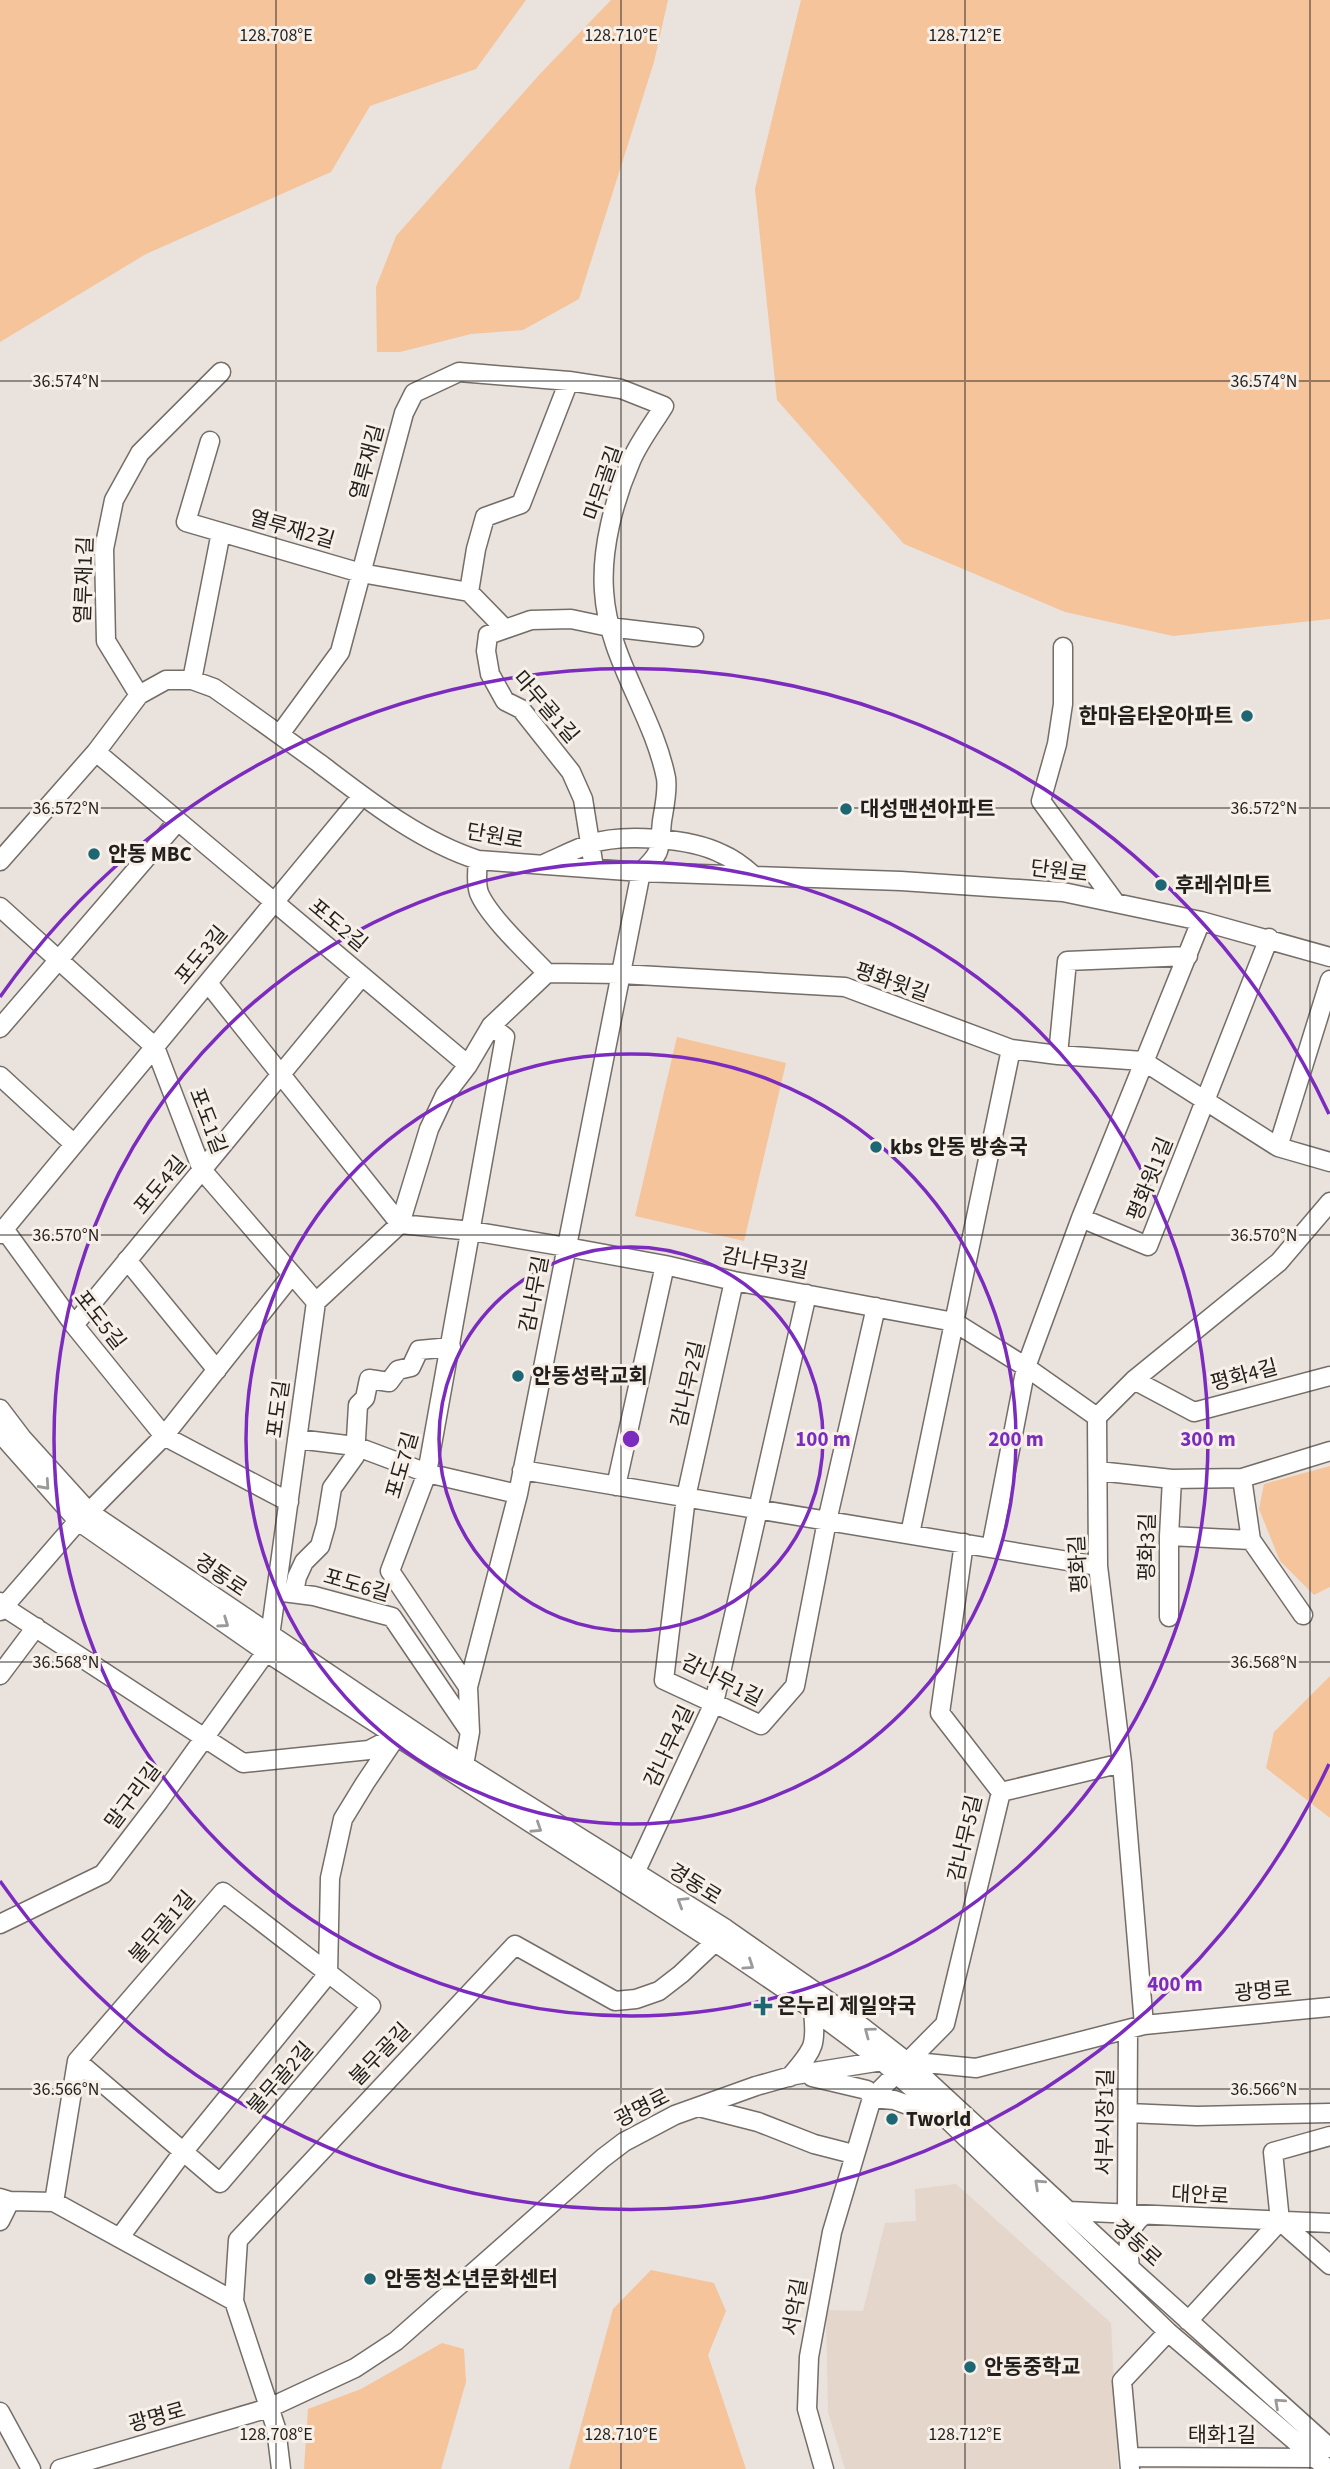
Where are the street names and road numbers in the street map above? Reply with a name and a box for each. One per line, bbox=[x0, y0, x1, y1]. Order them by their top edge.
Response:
street label: 열루재길 bbox=[343, 421, 391, 503]
street label: 마무골길 bbox=[576, 442, 630, 524]
street label: 열루재2길 bbox=[246, 502, 338, 556]
street label: 열루재1길 bbox=[67, 536, 101, 624]
street label: 마무골1길 bbox=[506, 664, 586, 750]
street label: 단원로 bbox=[464, 816, 526, 856]
street label: 단원로 bbox=[1028, 853, 1090, 889]
street label: 포도2길 bbox=[302, 892, 374, 958]
street label: 포도3길 bbox=[168, 919, 234, 991]
street label: 평화윗길 bbox=[851, 955, 933, 1009]
street label: 포도1길 bbox=[182, 1084, 234, 1158]
street label: 평화윗1길 bbox=[1120, 1133, 1180, 1225]
street label: 포도4길 bbox=[127, 1149, 193, 1221]
street label: 감나무3길 bbox=[719, 1240, 811, 1286]
street label: 감나무길 bbox=[512, 1253, 556, 1335]
street label: 포도5길 bbox=[67, 1284, 133, 1356]
street label: 감나무2길 bbox=[664, 1338, 712, 1430]
street label: 평화4길 bbox=[1207, 1352, 1281, 1398]
street label: 포도길 bbox=[259, 1378, 297, 1440]
street label: 포도7길 bbox=[378, 1428, 426, 1502]
street label: 평화3길 bbox=[1131, 1513, 1163, 1581]
street label: 평화길 bbox=[1062, 1534, 1094, 1594]
street label: 경동로 bbox=[189, 1546, 253, 1604]
street label: 포도6길 bbox=[320, 1561, 394, 1609]
street label: 감나무1길 bbox=[676, 1647, 768, 1713]
street label: 감나무4길 bbox=[637, 1700, 701, 1792]
street label: 말구리길 bbox=[98, 1756, 168, 1836]
street label: 감나무5길 bbox=[941, 1792, 989, 1884]
street label: 경동로 bbox=[662, 1856, 728, 1912]
street label: 불무골1길 bbox=[122, 1884, 202, 1970]
street label: 광명로 bbox=[1233, 1974, 1293, 2008]
street label: 불무골길 bbox=[342, 2016, 418, 2092]
street label: 불무골2길 bbox=[240, 2035, 320, 2121]
street label: 서부시장1길 bbox=[1089, 2068, 1121, 2176]
street label: 광명로 bbox=[609, 2081, 675, 2135]
street label: 대안로 bbox=[1170, 2179, 1230, 2211]
street label: 경동로 bbox=[1105, 2212, 1169, 2274]
street label: 서악길 bbox=[775, 2276, 815, 2338]
street label: 광명로 bbox=[125, 2395, 189, 2439]
street label: 태화1길 bbox=[1188, 2420, 1256, 2450]

